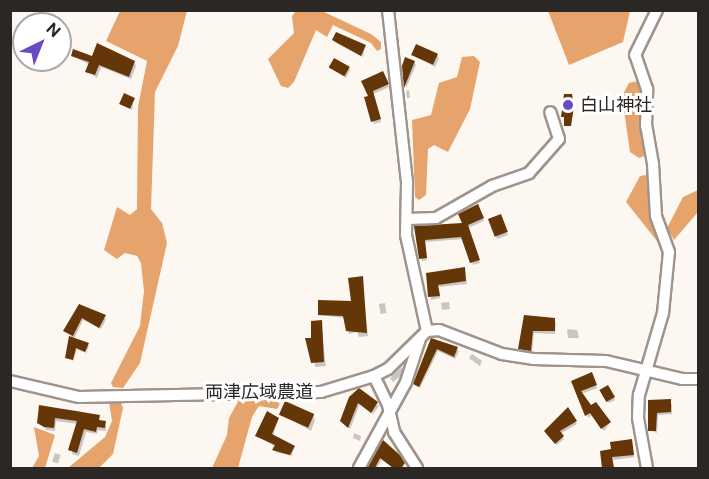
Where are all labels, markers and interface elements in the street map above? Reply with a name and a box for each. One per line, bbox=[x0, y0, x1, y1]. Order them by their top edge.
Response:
north arrow bbox=[12, 12, 72, 72]
text: N bbox=[42, 19, 64, 41]
place label: 白山神社 bbox=[580, 94, 652, 116]
marker: 白山神社 bbox=[561, 98, 575, 112]
street label: 両津広域農道 bbox=[205, 381, 313, 403]

